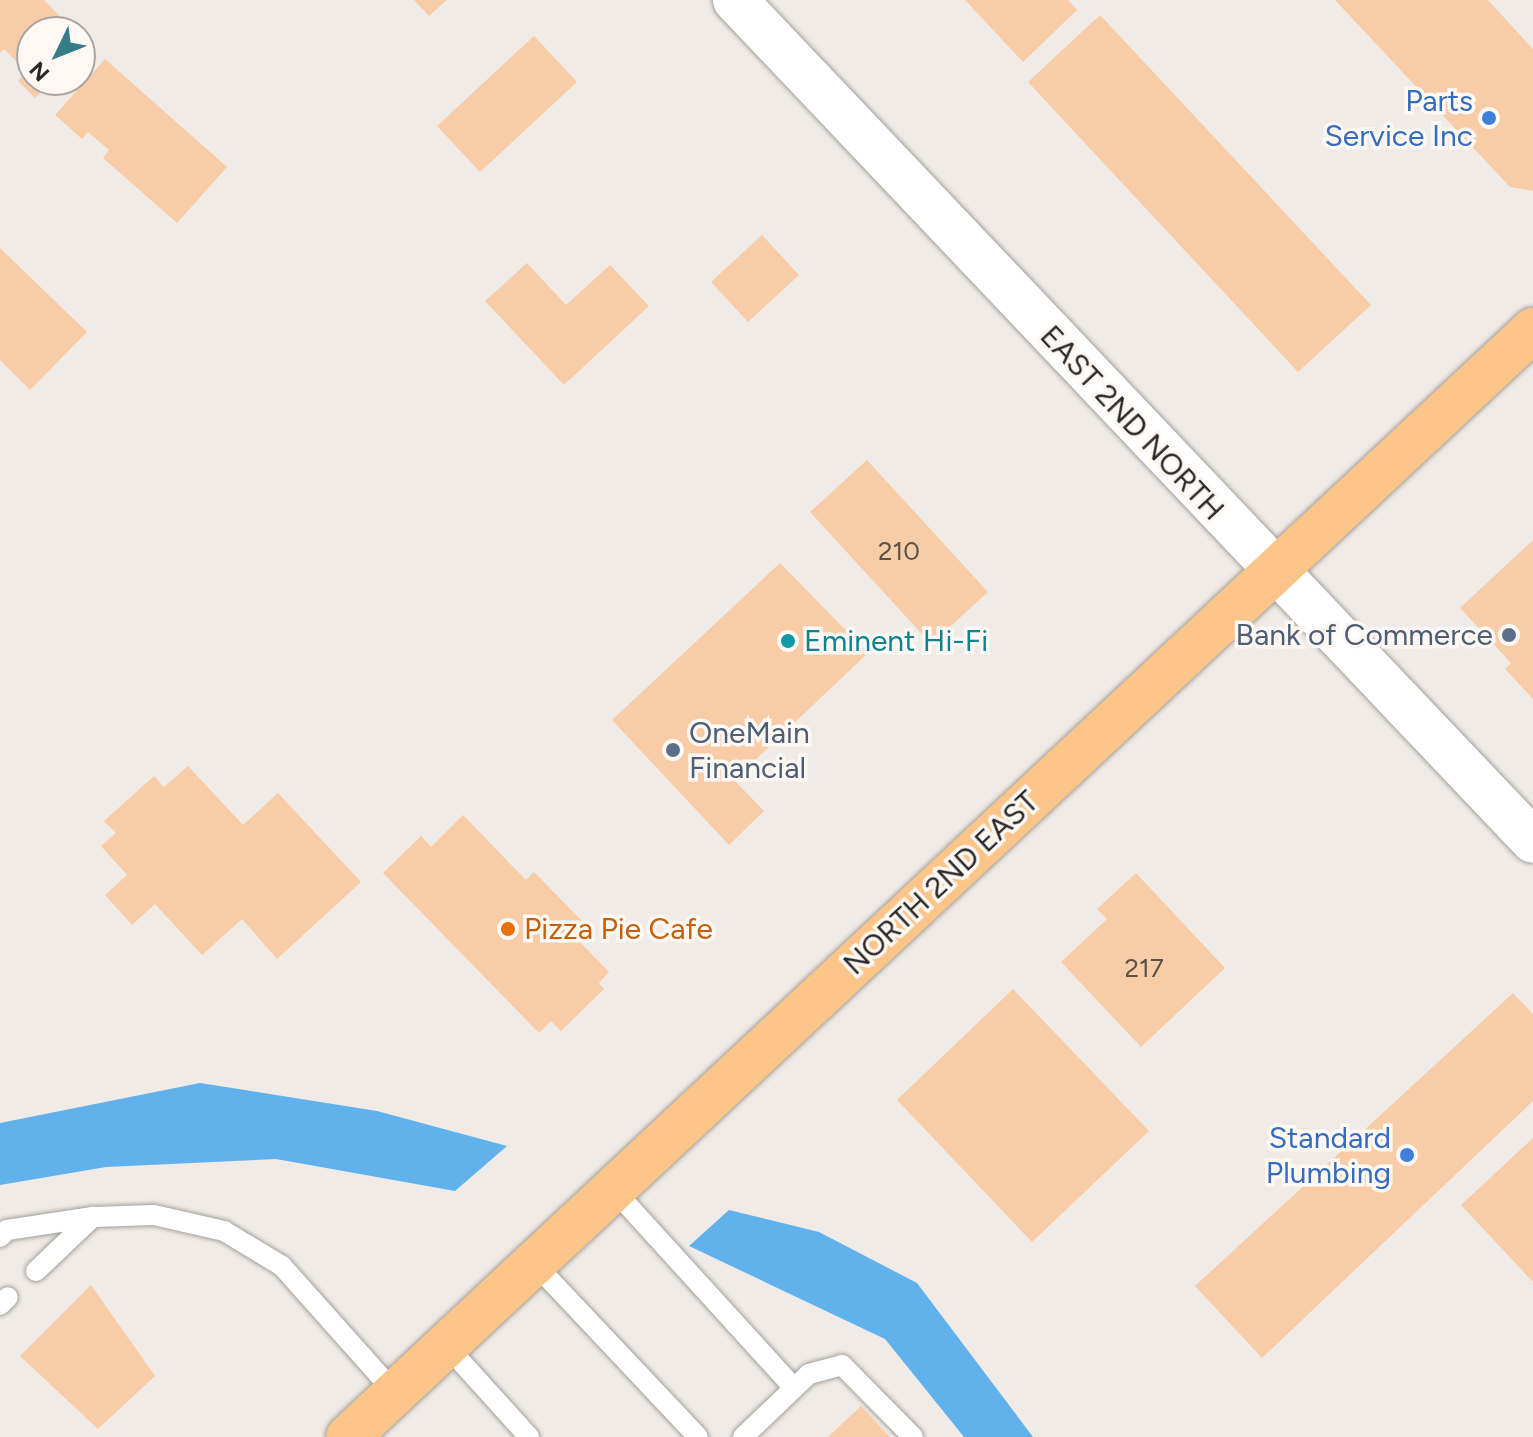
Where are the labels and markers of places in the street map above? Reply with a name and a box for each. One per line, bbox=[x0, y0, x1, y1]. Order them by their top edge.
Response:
place label: Parts Service Inc bbox=[1324, 83, 1473, 154]
marker: Parts Service Inc bbox=[1480, 109, 1498, 127]
place label: Bank of Commerce bbox=[1236, 617, 1493, 653]
place label: Eminent Hi-Fi bbox=[804, 623, 988, 659]
marker: Bank of Commerce bbox=[1500, 626, 1518, 644]
marker: Eminent Hi-Fi bbox=[779, 632, 797, 650]
place label: OneMain Financial bbox=[689, 715, 810, 786]
marker: OneMain Financial bbox=[664, 741, 682, 759]
place label: Pizza Pie Cafe bbox=[524, 911, 713, 947]
marker: Pizza Pie Cafe bbox=[499, 920, 517, 938]
place label: Standard Plumbing bbox=[1266, 1120, 1391, 1190]
marker: Standard Plumbing bbox=[1398, 1146, 1416, 1164]

